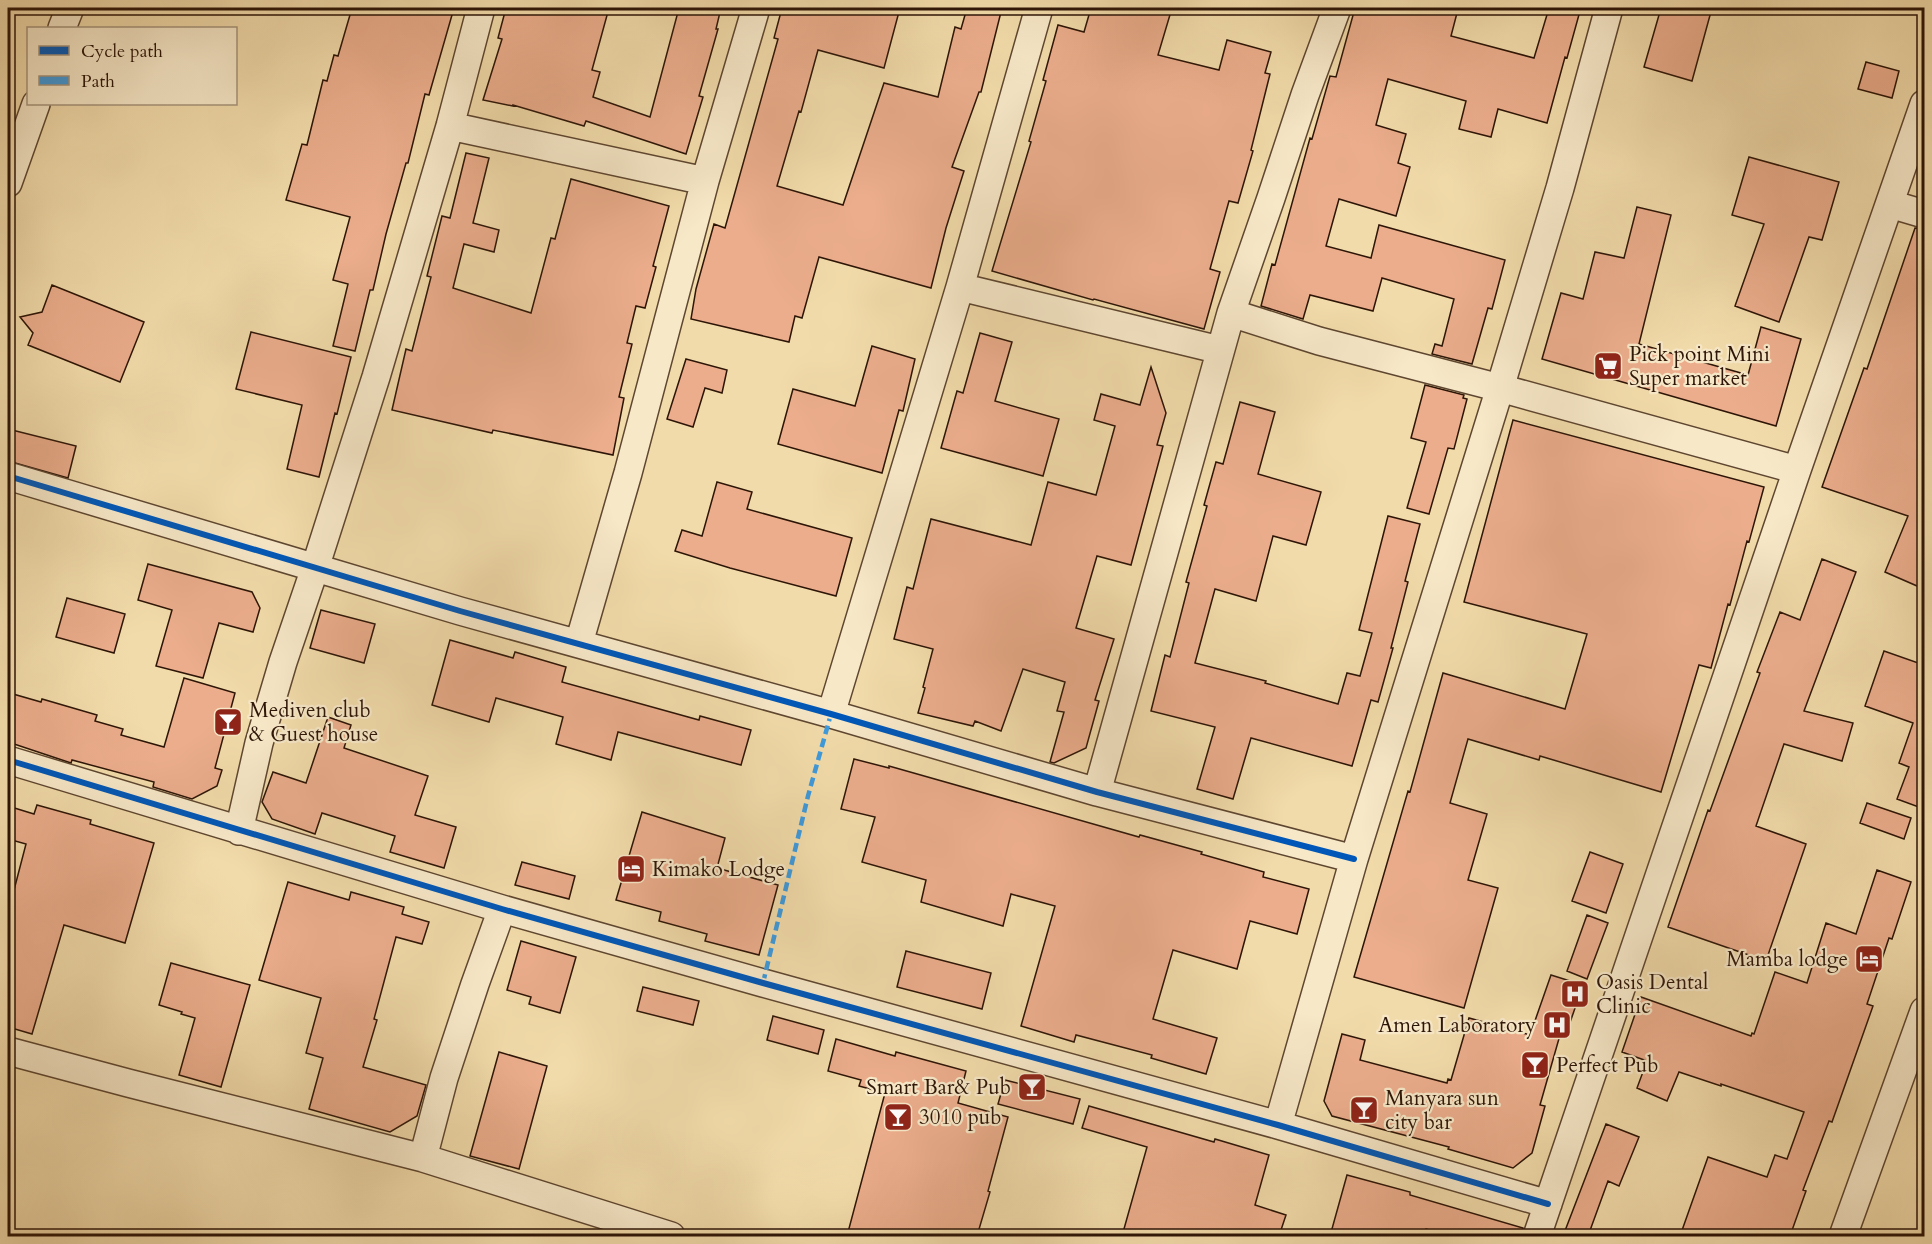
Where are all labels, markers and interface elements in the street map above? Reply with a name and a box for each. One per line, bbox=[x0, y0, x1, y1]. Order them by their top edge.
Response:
legend bbox=[27, 27, 237, 105]
text: Cycle path bbox=[81, 39, 163, 64]
text: Path bbox=[81, 69, 115, 94]
place label: Pick point Mini Super market bbox=[1629, 340, 1770, 393]
supermarket icon: Pick point Mini Super market bbox=[1592, 350, 1624, 382]
place label: Mediven club & Guest house bbox=[249, 696, 378, 749]
bar icon: Mediven club & Guest house bbox=[212, 706, 244, 738]
hotel icon: Kimako Lodge bbox=[615, 853, 647, 885]
place label: Kimako Lodge bbox=[652, 855, 785, 884]
hotel icon: Mamba lodge bbox=[1853, 943, 1885, 975]
place label: Mamba lodge bbox=[1726, 945, 1848, 974]
place label: Oasis Dental Clinic bbox=[1596, 968, 1708, 1021]
hospital icon: Oasis Dental Clinic bbox=[1559, 978, 1591, 1010]
hospital icon: Amen Laboratory bbox=[1541, 1009, 1573, 1041]
place label: Amen Laboratory bbox=[1378, 1011, 1536, 1040]
bar icon: Perfect Pub bbox=[1519, 1049, 1551, 1081]
place label: Perfect Pub bbox=[1556, 1051, 1659, 1080]
bar icon: Smart Bar& Pub bbox=[1016, 1071, 1048, 1103]
place label: Smart Bar& Pub bbox=[866, 1073, 1011, 1102]
place label: Manyara sun city bar bbox=[1385, 1084, 1499, 1137]
bar icon: Manyara sun city bar bbox=[1348, 1094, 1380, 1126]
bar icon: 3010 pub bbox=[882, 1101, 914, 1133]
place label: 3010 pub bbox=[919, 1103, 1002, 1132]

